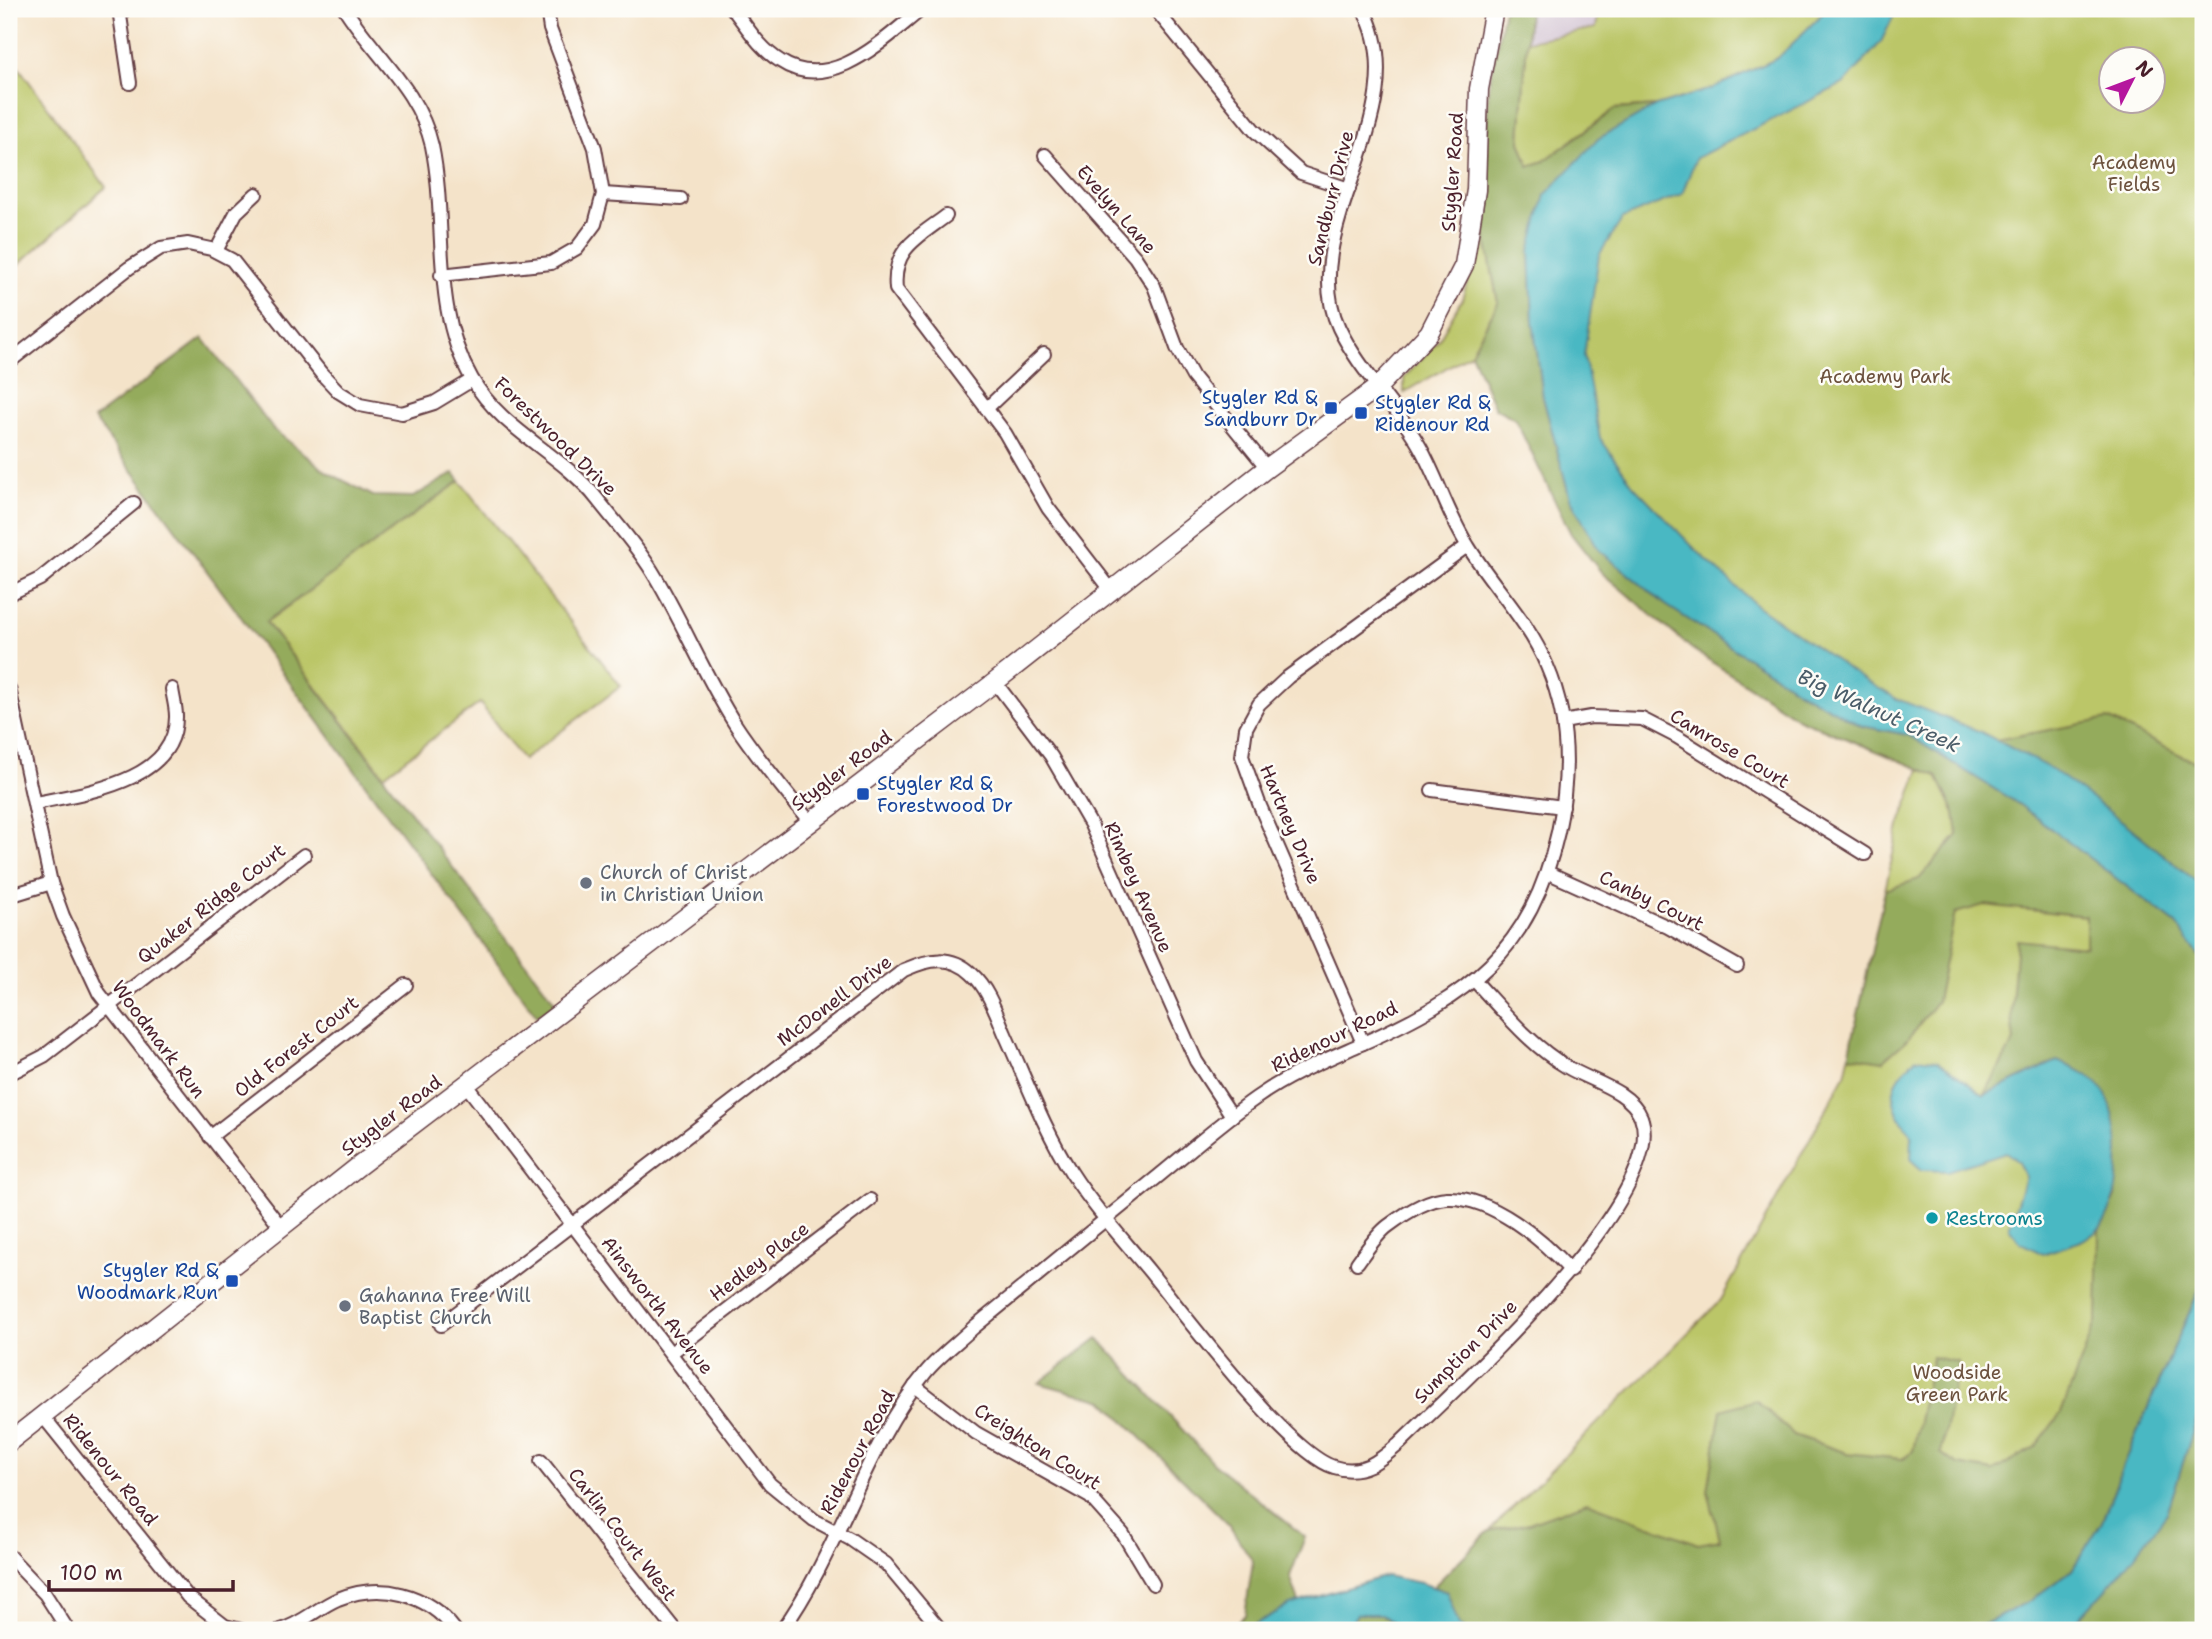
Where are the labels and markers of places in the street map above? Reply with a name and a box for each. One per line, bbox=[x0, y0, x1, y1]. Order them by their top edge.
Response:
place label: Stygler Rd & Sandburr Dr bbox=[1202, 385, 1318, 432]
place label: Stygler Rd & Ridenour Rd bbox=[1375, 390, 1491, 437]
marker: Stygler Rd & Sandburr Dr bbox=[1323, 400, 1339, 416]
marker: Stygler Rd & Ridenour Rd bbox=[1353, 405, 1369, 421]
place label: Stygler Rd & Forestwood Dr bbox=[877, 771, 1013, 818]
marker: Stygler Rd & Forestwood Dr bbox=[855, 786, 871, 802]
place label: Church of Christ in Christian Union bbox=[600, 860, 764, 907]
marker: Church of Christ in Christian Union bbox=[578, 875, 594, 891]
place label: Restrooms bbox=[1946, 1206, 2043, 1231]
marker: Restrooms bbox=[1924, 1210, 1940, 1226]
place label: Stygler Rd & Woodmark Run bbox=[77, 1258, 219, 1305]
marker: Stygler Rd & Woodmark Run bbox=[224, 1273, 240, 1289]
place label: Gahanna Free Will Baptist Church bbox=[359, 1283, 531, 1330]
marker: Gahanna Free Will Baptist Church bbox=[337, 1298, 353, 1314]

